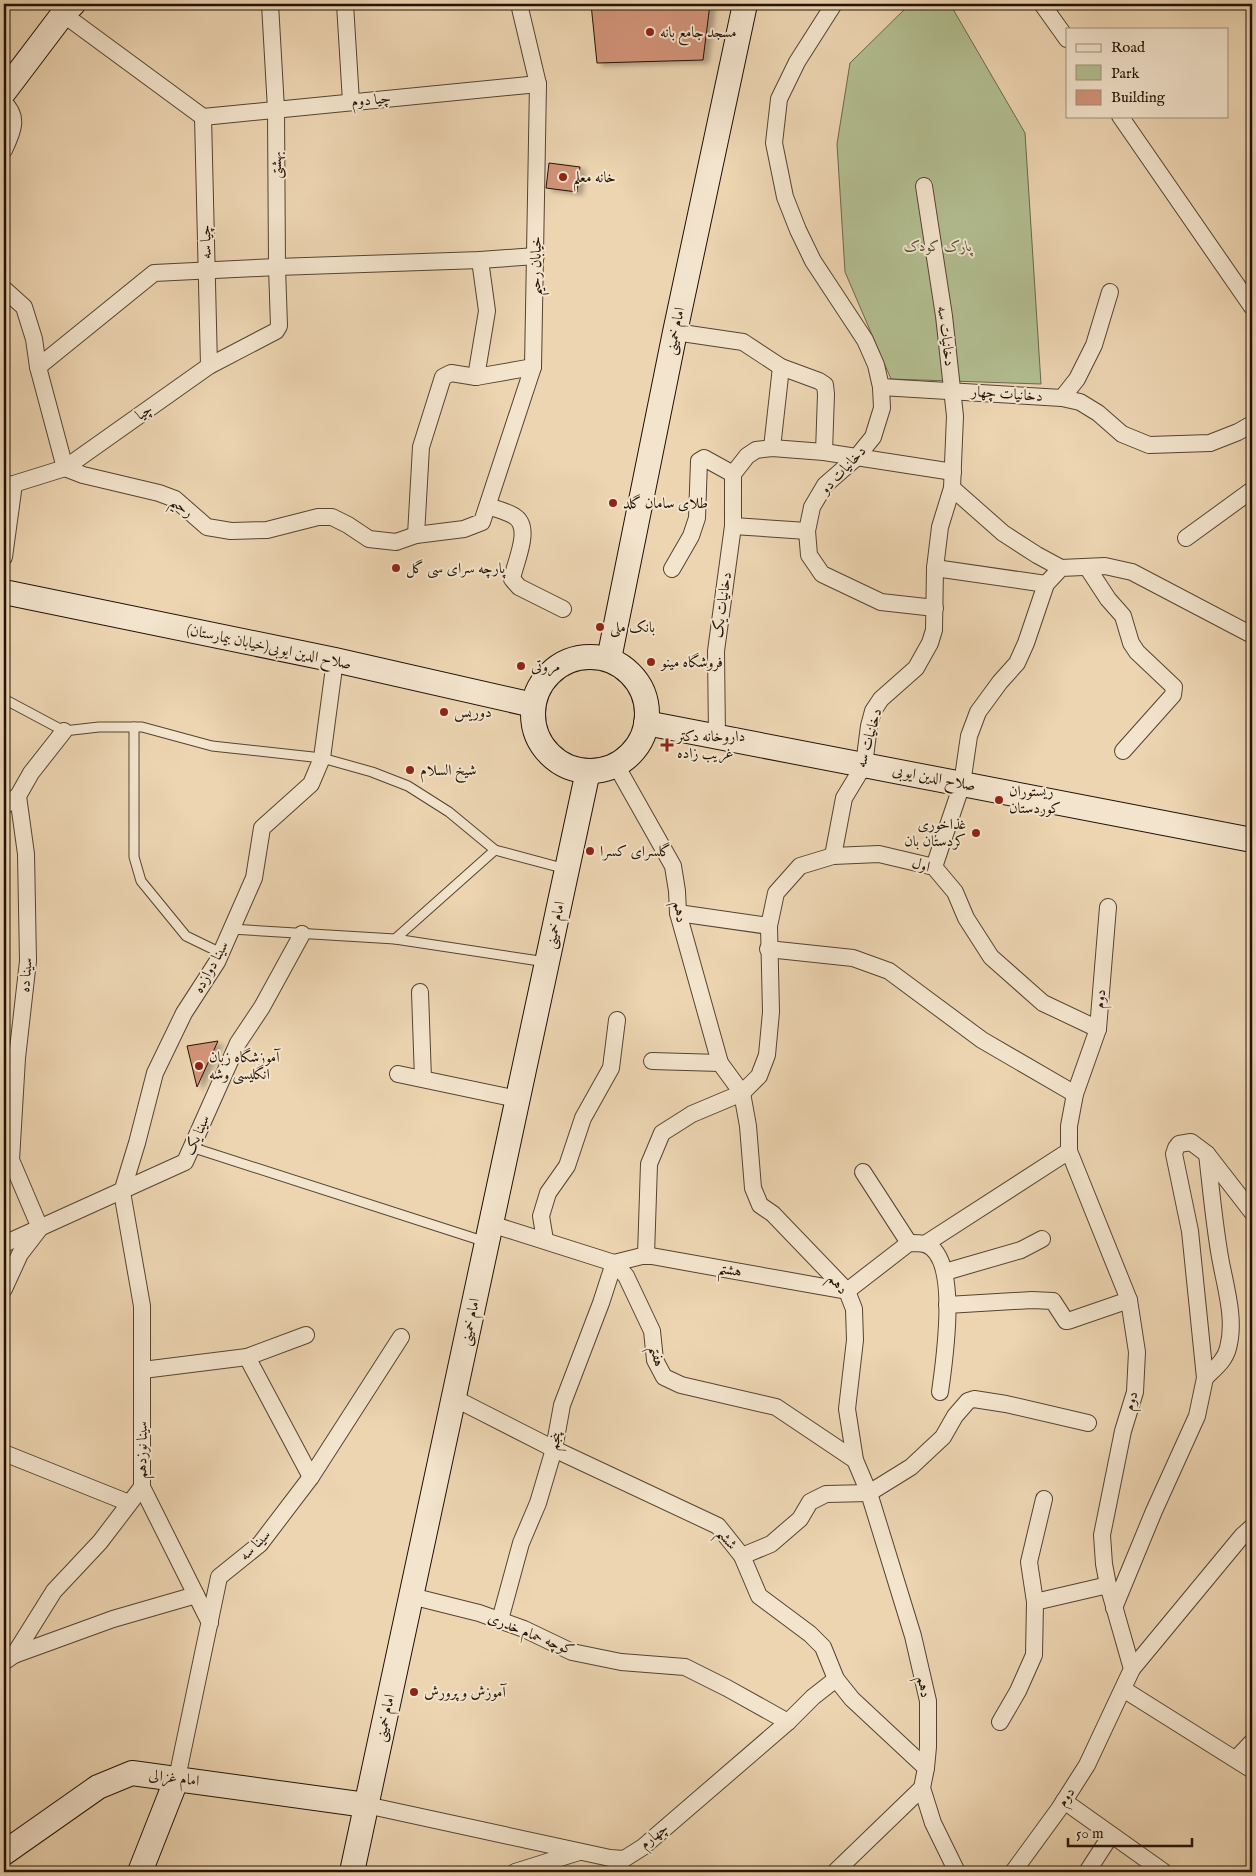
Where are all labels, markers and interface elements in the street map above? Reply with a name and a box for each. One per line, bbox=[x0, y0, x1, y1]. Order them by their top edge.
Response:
place label: مسجد جامع بانه bbox=[660, 23, 737, 46]
marker: مسجد جامع بانه bbox=[644, 26, 656, 38]
legend bbox=[1066, 28, 1228, 118]
text: Road bbox=[1111, 38, 1146, 57]
text: Park bbox=[1111, 64, 1141, 83]
street label: چیا دوم bbox=[350, 88, 392, 115]
text: Building bbox=[1111, 88, 1166, 107]
street label: بهشتی bbox=[267, 151, 287, 179]
place label: خانه معلم bbox=[573, 168, 616, 192]
marker: خانه معلم bbox=[557, 171, 569, 183]
street label: چیا سه bbox=[196, 225, 216, 259]
street label: خیابان رحیم bbox=[526, 236, 551, 296]
park label: پارک کودک bbox=[904, 237, 973, 257]
street label: امام خمینی bbox=[661, 305, 692, 357]
street label: دخانیات سه bbox=[933, 305, 959, 367]
street label: دخانیات چهار bbox=[969, 382, 1043, 406]
street label: چیا bbox=[132, 399, 156, 425]
street label: دخانیات دو bbox=[814, 442, 870, 500]
street label: رحیم bbox=[164, 492, 197, 526]
place label: طلای سامان گلد bbox=[623, 494, 708, 513]
marker: طلای سامان گلد bbox=[607, 497, 619, 509]
place label: پارچه سرای سی گل bbox=[406, 559, 506, 579]
marker: پارچه سرای سی گل bbox=[390, 562, 402, 574]
street label: دخانیات یک bbox=[708, 571, 736, 639]
place label: بانک ملی bbox=[610, 618, 655, 638]
street label: صلاح الدین ایوبی(خیابان بیمارستان) bbox=[184, 620, 353, 677]
marker: بانک ملی bbox=[594, 621, 606, 633]
place label: فروشگاه مینو bbox=[659, 652, 723, 672]
marker: فروشگاه مینو bbox=[645, 656, 657, 668]
place label: مروتی bbox=[531, 657, 560, 677]
marker: مروتی bbox=[515, 660, 527, 672]
place label: دوریس bbox=[454, 703, 492, 722]
marker: دوریس bbox=[438, 706, 450, 718]
street label: دخانیات سه bbox=[851, 706, 887, 770]
place label: داروخانه دکتر غریب زاده bbox=[675, 727, 745, 764]
marker: داروخانه دکتر غریب زاده bbox=[661, 739, 673, 751]
place label: شیخ السلام bbox=[420, 761, 477, 784]
street label: صلاح الدین ایوبی bbox=[890, 761, 977, 798]
marker: شیخ السلام bbox=[404, 764, 416, 776]
place label: ریستوران کوردستان bbox=[1009, 782, 1061, 818]
marker: ریستوران کوردستان bbox=[993, 794, 1005, 806]
place label: غذاخوری کردستان بان bbox=[904, 815, 966, 851]
marker: غذاخوری کردستان بان bbox=[970, 827, 982, 839]
place label: گلسرای کسرا bbox=[600, 842, 671, 861]
marker: گلسرای کسرا bbox=[584, 845, 596, 857]
street label: اول bbox=[909, 853, 933, 877]
street label: امام خمینی bbox=[541, 899, 572, 951]
street label: دهم bbox=[665, 900, 691, 924]
street label: سینا دوازده bbox=[189, 938, 233, 996]
street label: سینا ده bbox=[15, 957, 37, 993]
street label: دوم bbox=[1090, 988, 1113, 1010]
place label: آموزشگاه زبان انگلیسی وشه bbox=[209, 1047, 281, 1085]
marker: آموزشگاه زبان انگلیسی وشه bbox=[193, 1060, 205, 1072]
street label: سینا یک bbox=[180, 1112, 214, 1158]
street label: هشتم bbox=[716, 1259, 743, 1286]
street label: دهم bbox=[821, 1270, 852, 1301]
street label: امام خمینی bbox=[456, 1296, 487, 1348]
street label: هفتم bbox=[640, 1344, 669, 1370]
street label: دوم bbox=[1119, 1389, 1145, 1413]
street label: سینا نوزدهم bbox=[132, 1421, 156, 1479]
street label: پنجم bbox=[544, 1429, 570, 1453]
street label: ششم bbox=[709, 1524, 742, 1557]
street label: سینا سه bbox=[235, 1525, 275, 1565]
street label: کوچه حمام خدری bbox=[484, 1608, 577, 1663]
street label: دهم bbox=[909, 1675, 935, 1700]
place label: آموزش و پرورش bbox=[424, 1683, 507, 1702]
marker: آموزش و پرورش bbox=[408, 1686, 420, 1698]
street label: امام خمینی bbox=[371, 1692, 402, 1744]
street label: امام غزالی bbox=[147, 1765, 200, 1794]
street label: دوم bbox=[1053, 1784, 1082, 1812]
scale bar bbox=[1068, 1816, 1192, 1848]
street label: چهارم bbox=[636, 1819, 674, 1856]
text: 50 m bbox=[1076, 1824, 1104, 1843]

